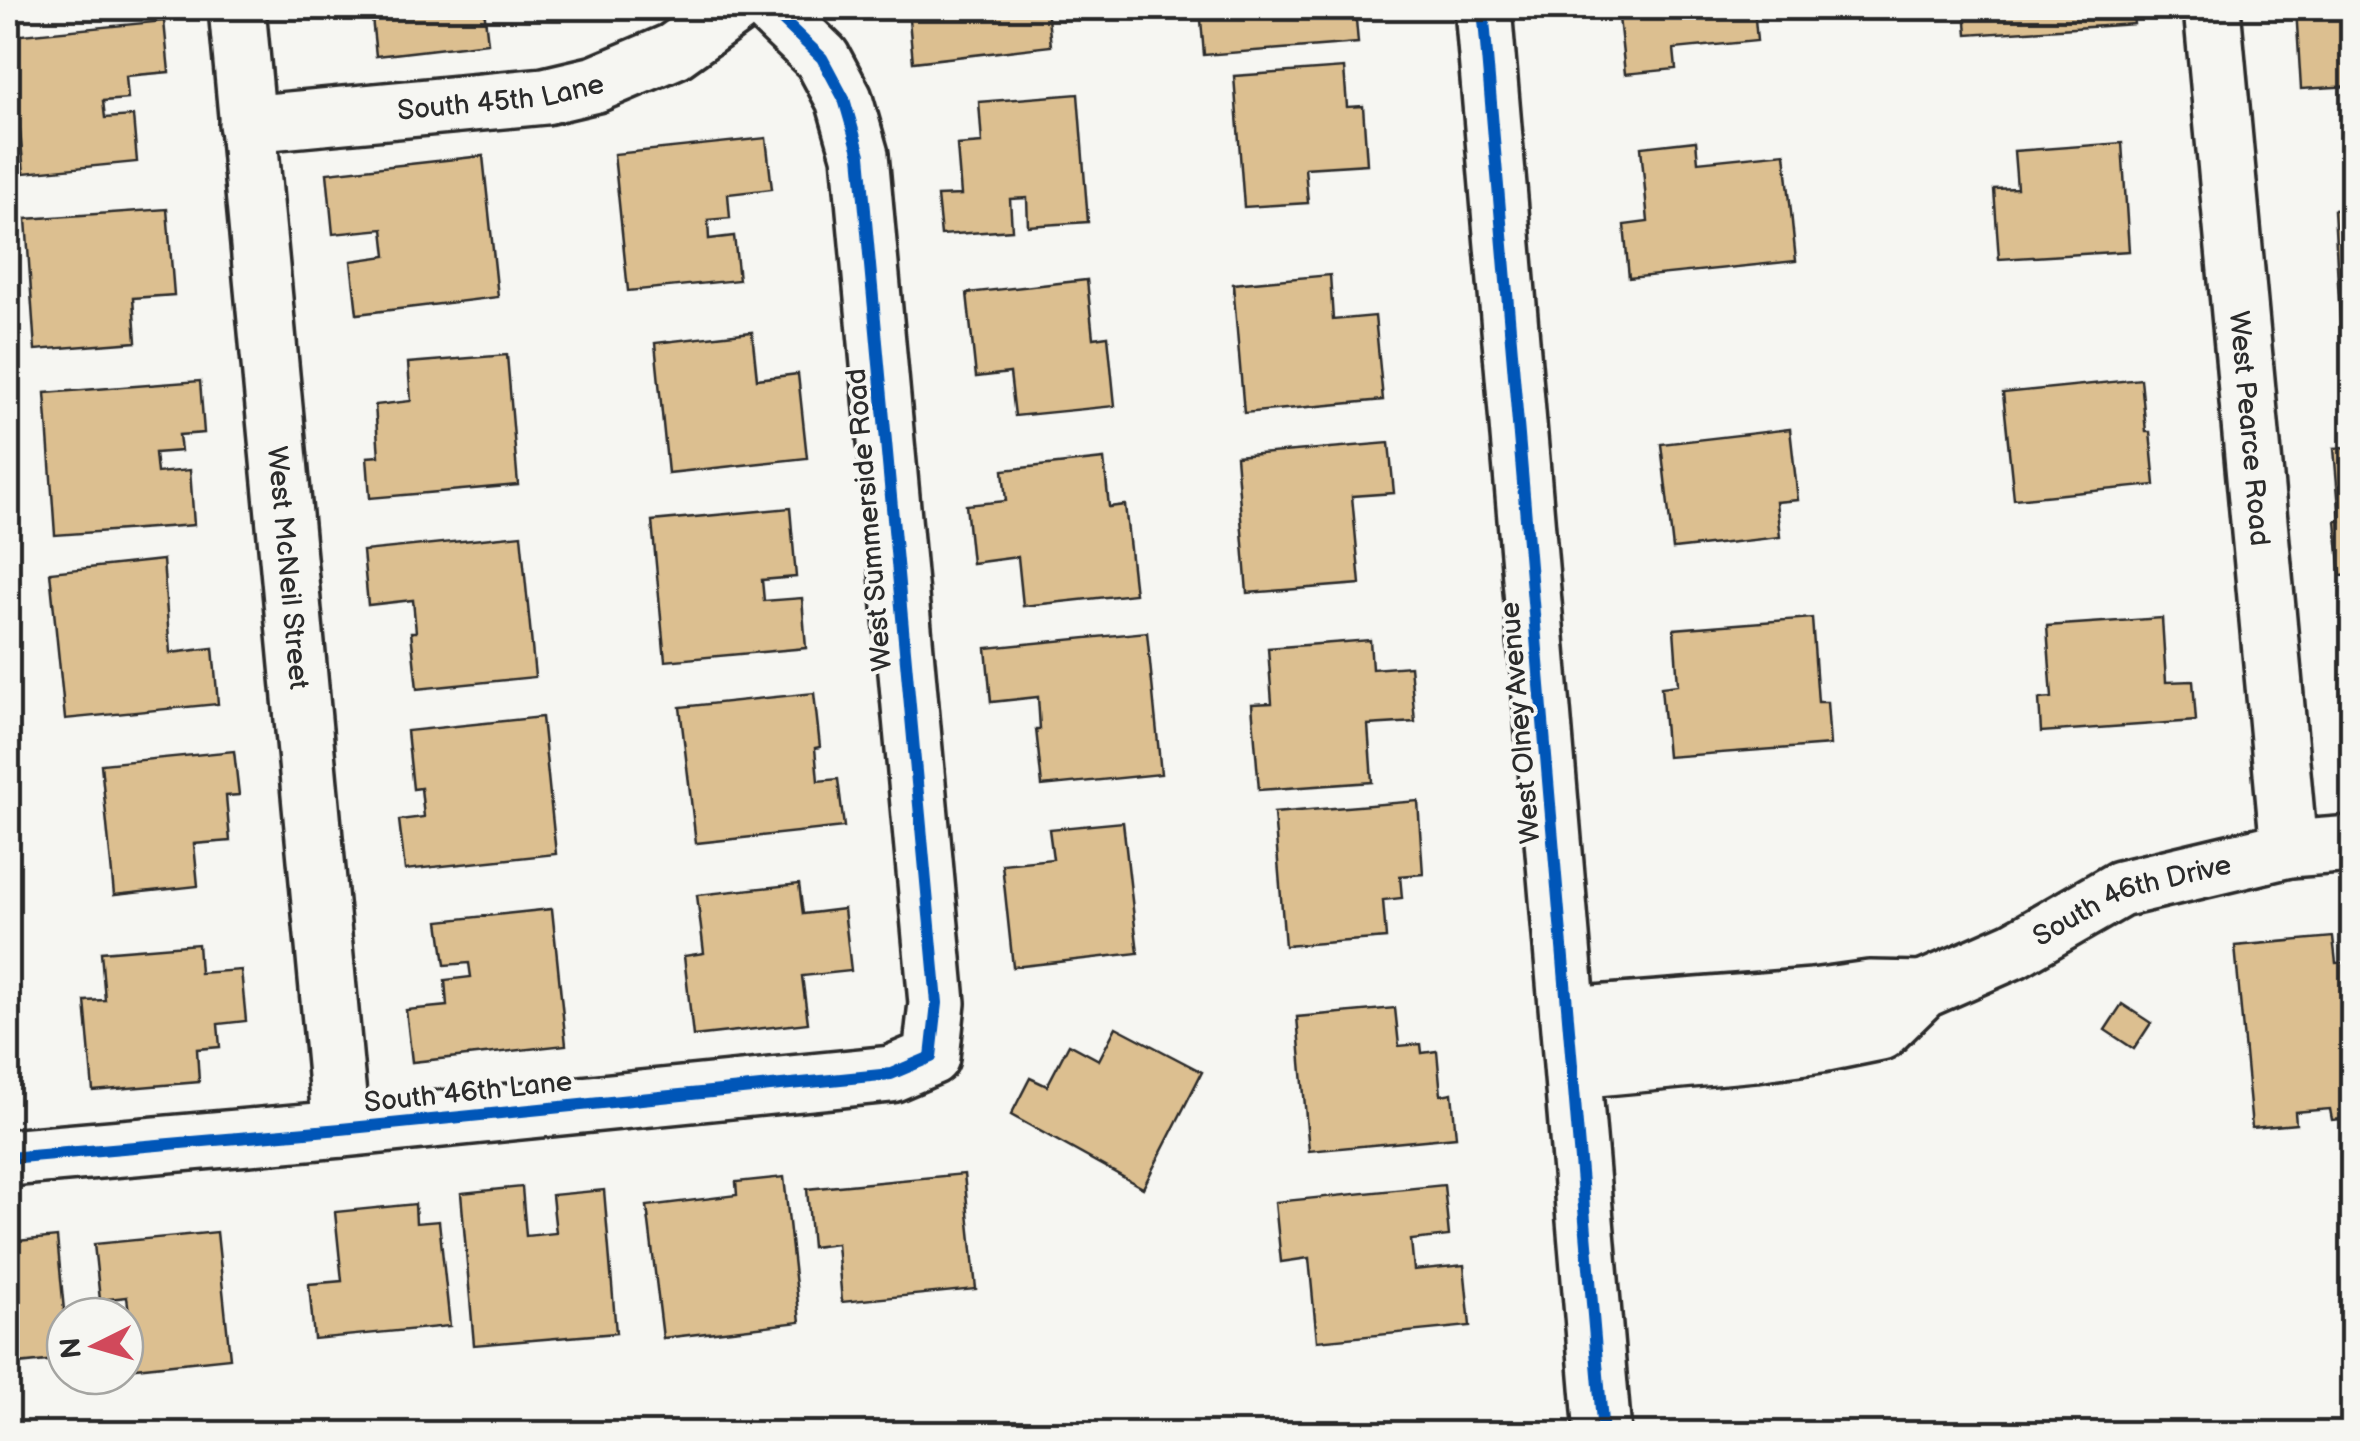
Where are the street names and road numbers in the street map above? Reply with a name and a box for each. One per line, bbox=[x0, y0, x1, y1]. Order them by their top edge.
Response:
street label: South 45th Lane bbox=[396, 68, 607, 128]
street label: West Pearce Road bbox=[2222, 309, 2276, 547]
street label: West Summerside Road bbox=[840, 367, 899, 673]
street label: West McNeil Street bbox=[260, 445, 315, 691]
street label: West Olney Avenue bbox=[1493, 601, 1548, 845]
street label: South 46th Drive bbox=[2027, 848, 2234, 954]
street label: South 46th Lane bbox=[362, 1065, 574, 1120]

